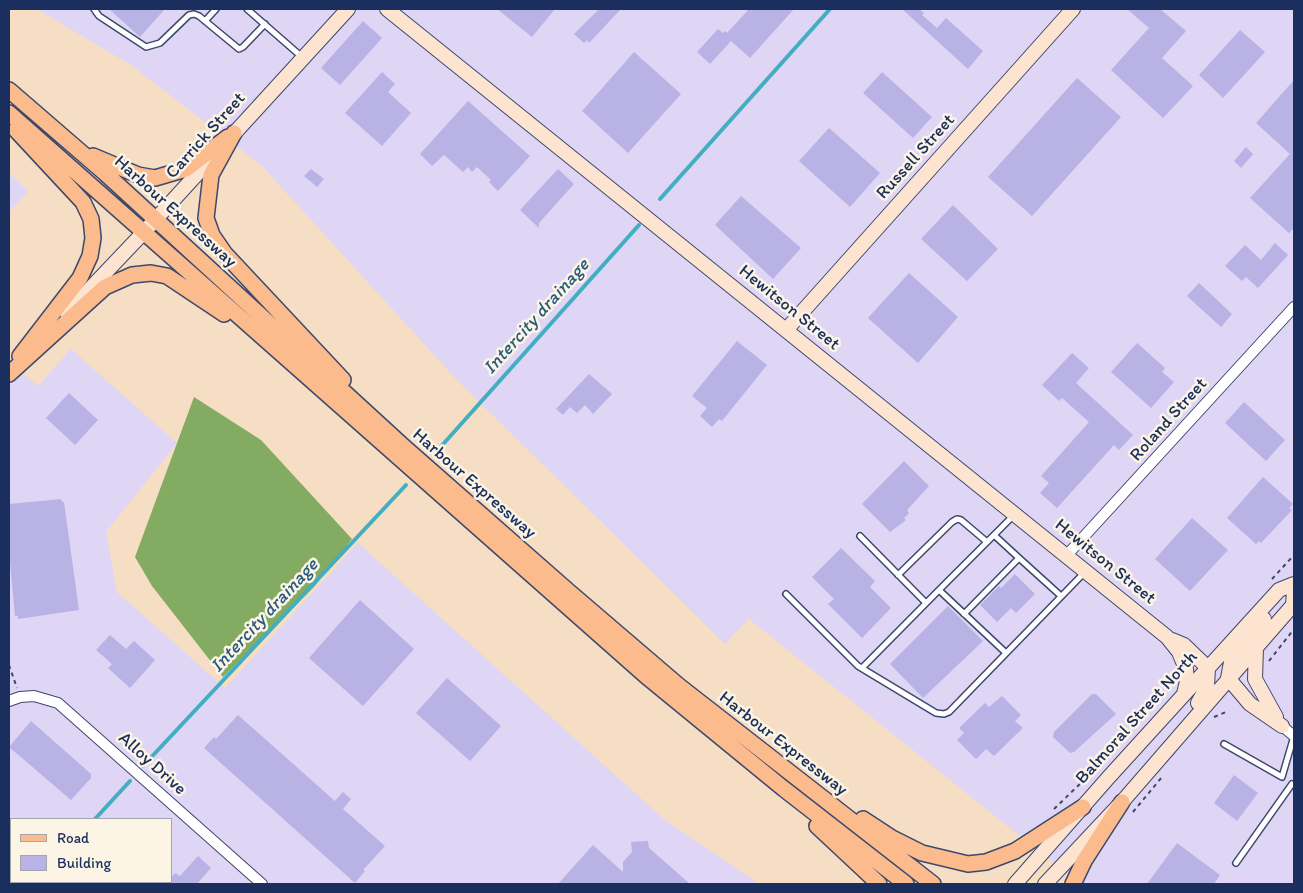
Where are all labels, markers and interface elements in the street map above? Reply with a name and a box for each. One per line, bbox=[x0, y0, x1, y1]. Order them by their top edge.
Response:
street label: Carrick Street bbox=[162, 88, 250, 184]
street label: Russell Street bbox=[872, 110, 960, 204]
street label: Harbour Expressway bbox=[109, 151, 241, 273]
water label: Intercity drainage bbox=[479, 255, 595, 379]
street label: Hewitson Street bbox=[734, 261, 844, 355]
street label: Roland Street bbox=[1126, 374, 1212, 466]
street label: Harbour Expressway bbox=[407, 424, 541, 544]
street label: Hewitson Street bbox=[1050, 515, 1160, 609]
water label: Intercity drainage bbox=[206, 554, 324, 678]
street label: Balmoral Street North bbox=[1071, 647, 1203, 789]
street label: Harbour Expressway bbox=[714, 687, 852, 801]
street label: Alloy Drive bbox=[114, 728, 190, 800]
legend bbox=[10, 818, 172, 883]
text: Road bbox=[57, 829, 89, 847]
text: Building bbox=[57, 854, 111, 872]

